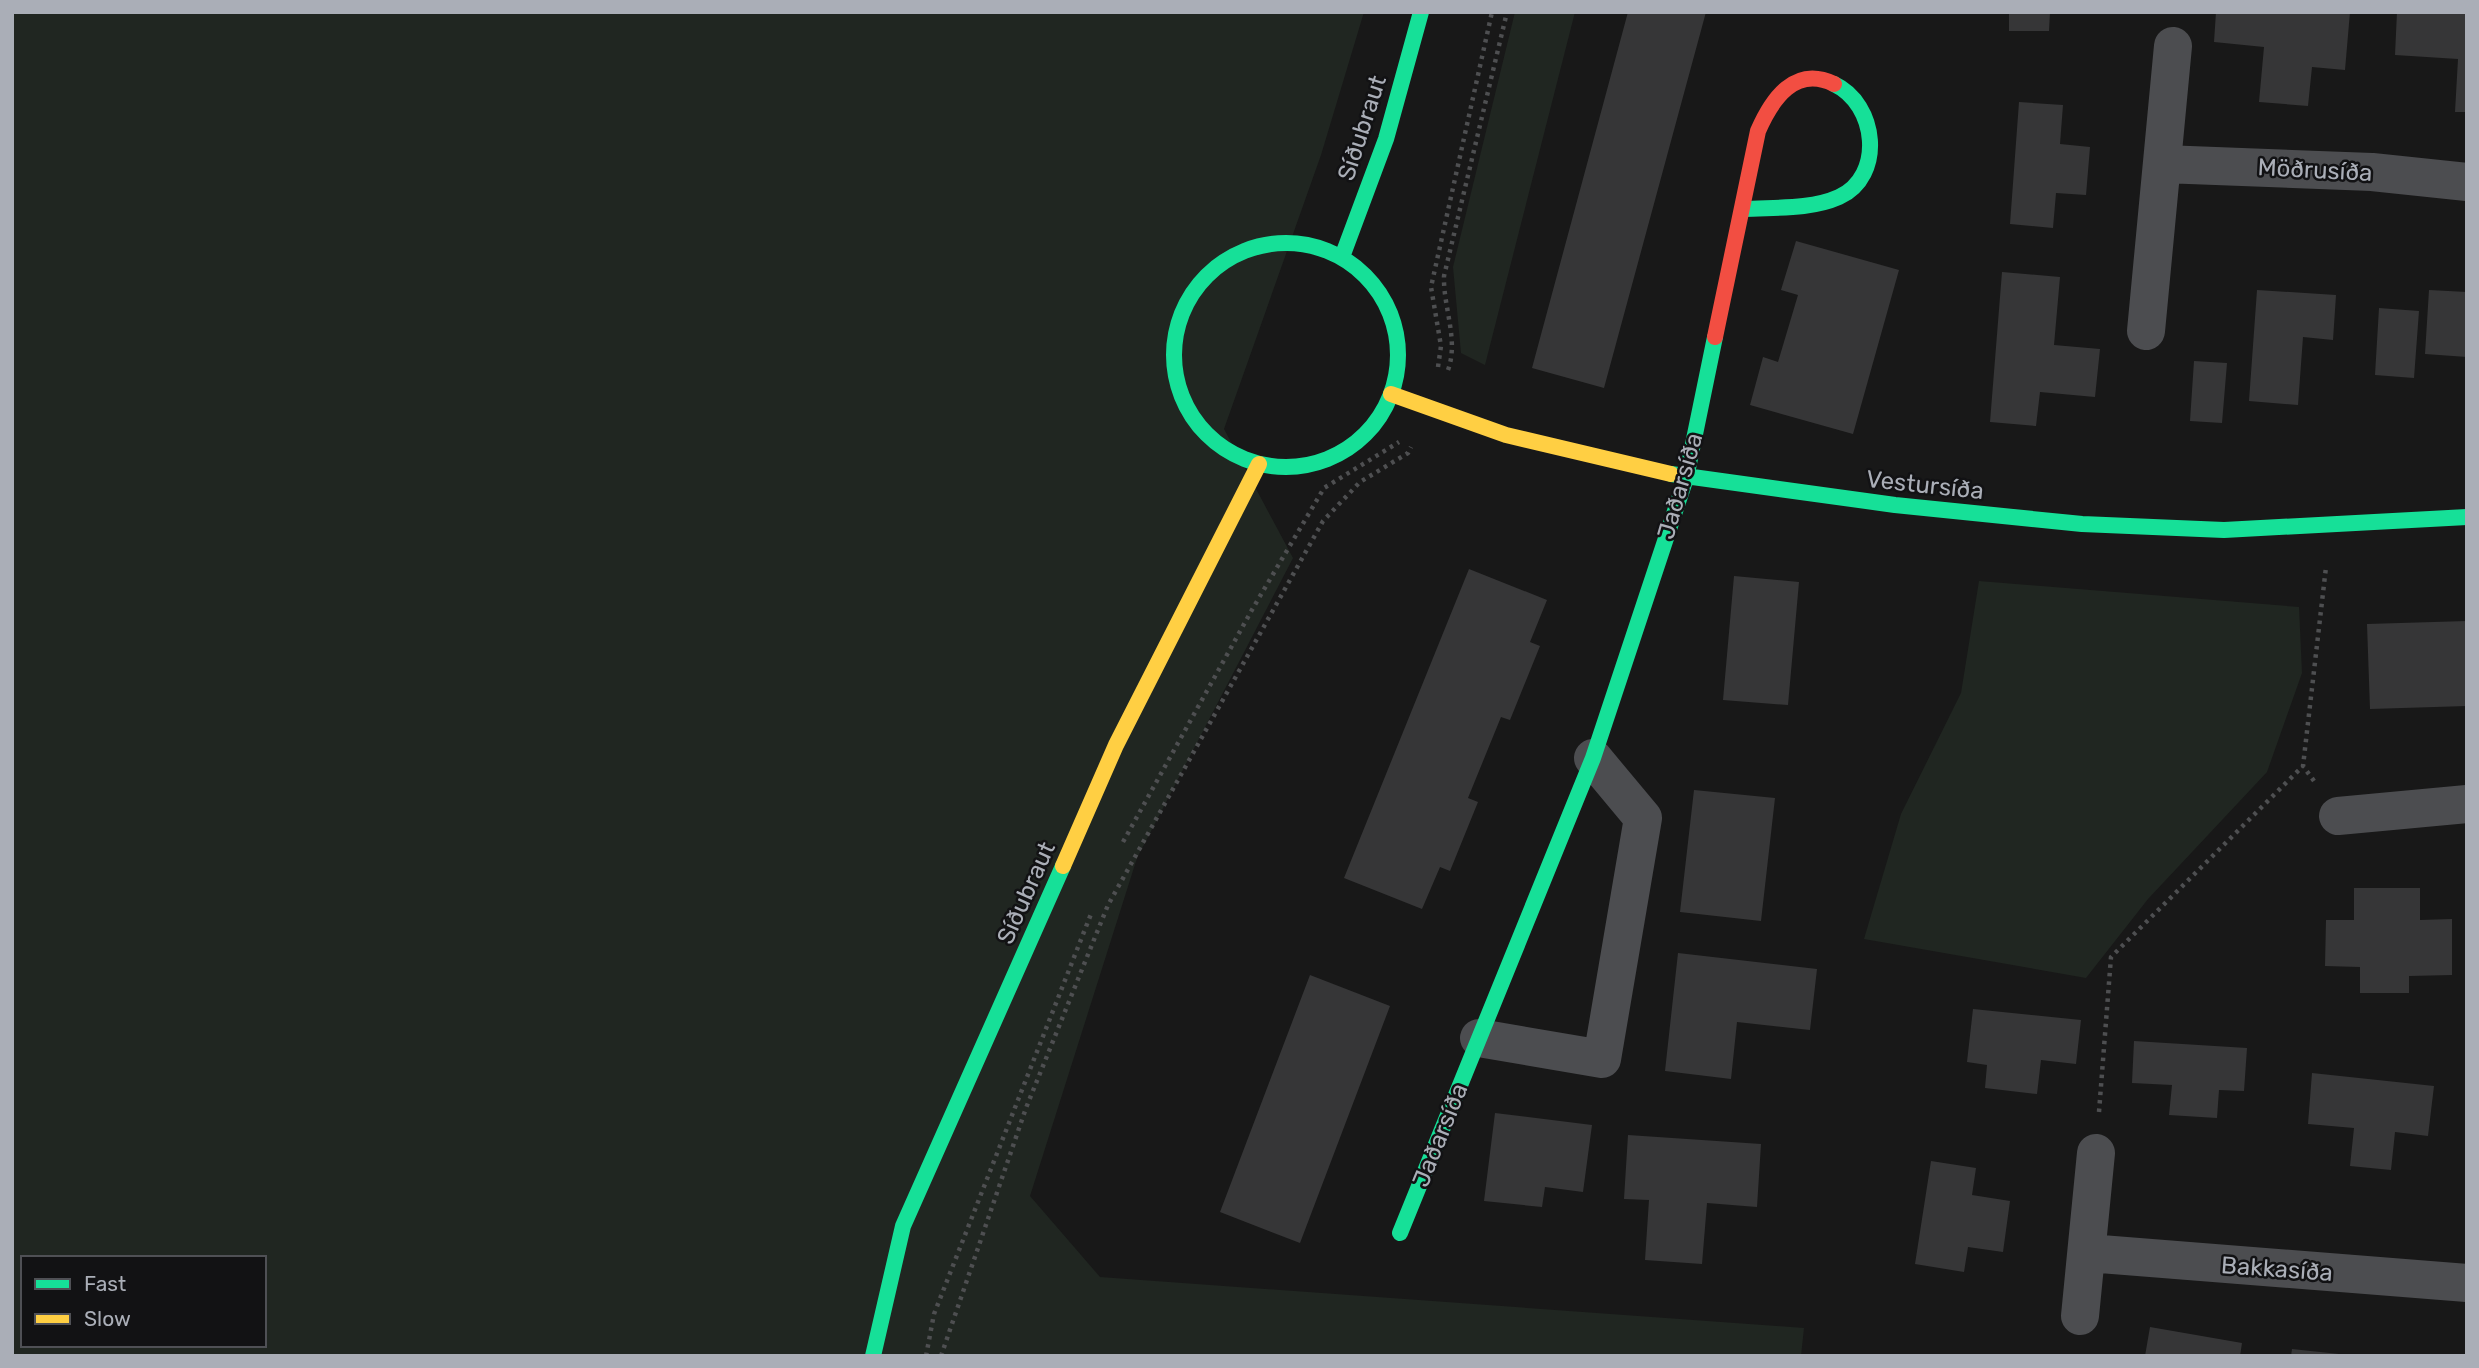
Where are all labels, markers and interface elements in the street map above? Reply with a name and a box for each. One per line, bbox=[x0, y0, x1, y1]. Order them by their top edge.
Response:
street label: Síðubraut bbox=[1332, 72, 1392, 184]
street label: Möðrusíða bbox=[2257, 153, 2373, 187]
street label: Jaðarsíða bbox=[1651, 430, 1709, 542]
street label: Vestursíða bbox=[1865, 465, 1985, 505]
street label: Síðubraut bbox=[991, 837, 1061, 949]
street label: Jaðarsíða bbox=[1407, 1079, 1473, 1191]
street label: Bakkasíða bbox=[2220, 1251, 2334, 1287]
legend bbox=[21, 1256, 266, 1347]
text: Fast bbox=[84, 1271, 126, 1296]
text: Slow bbox=[84, 1306, 131, 1331]

